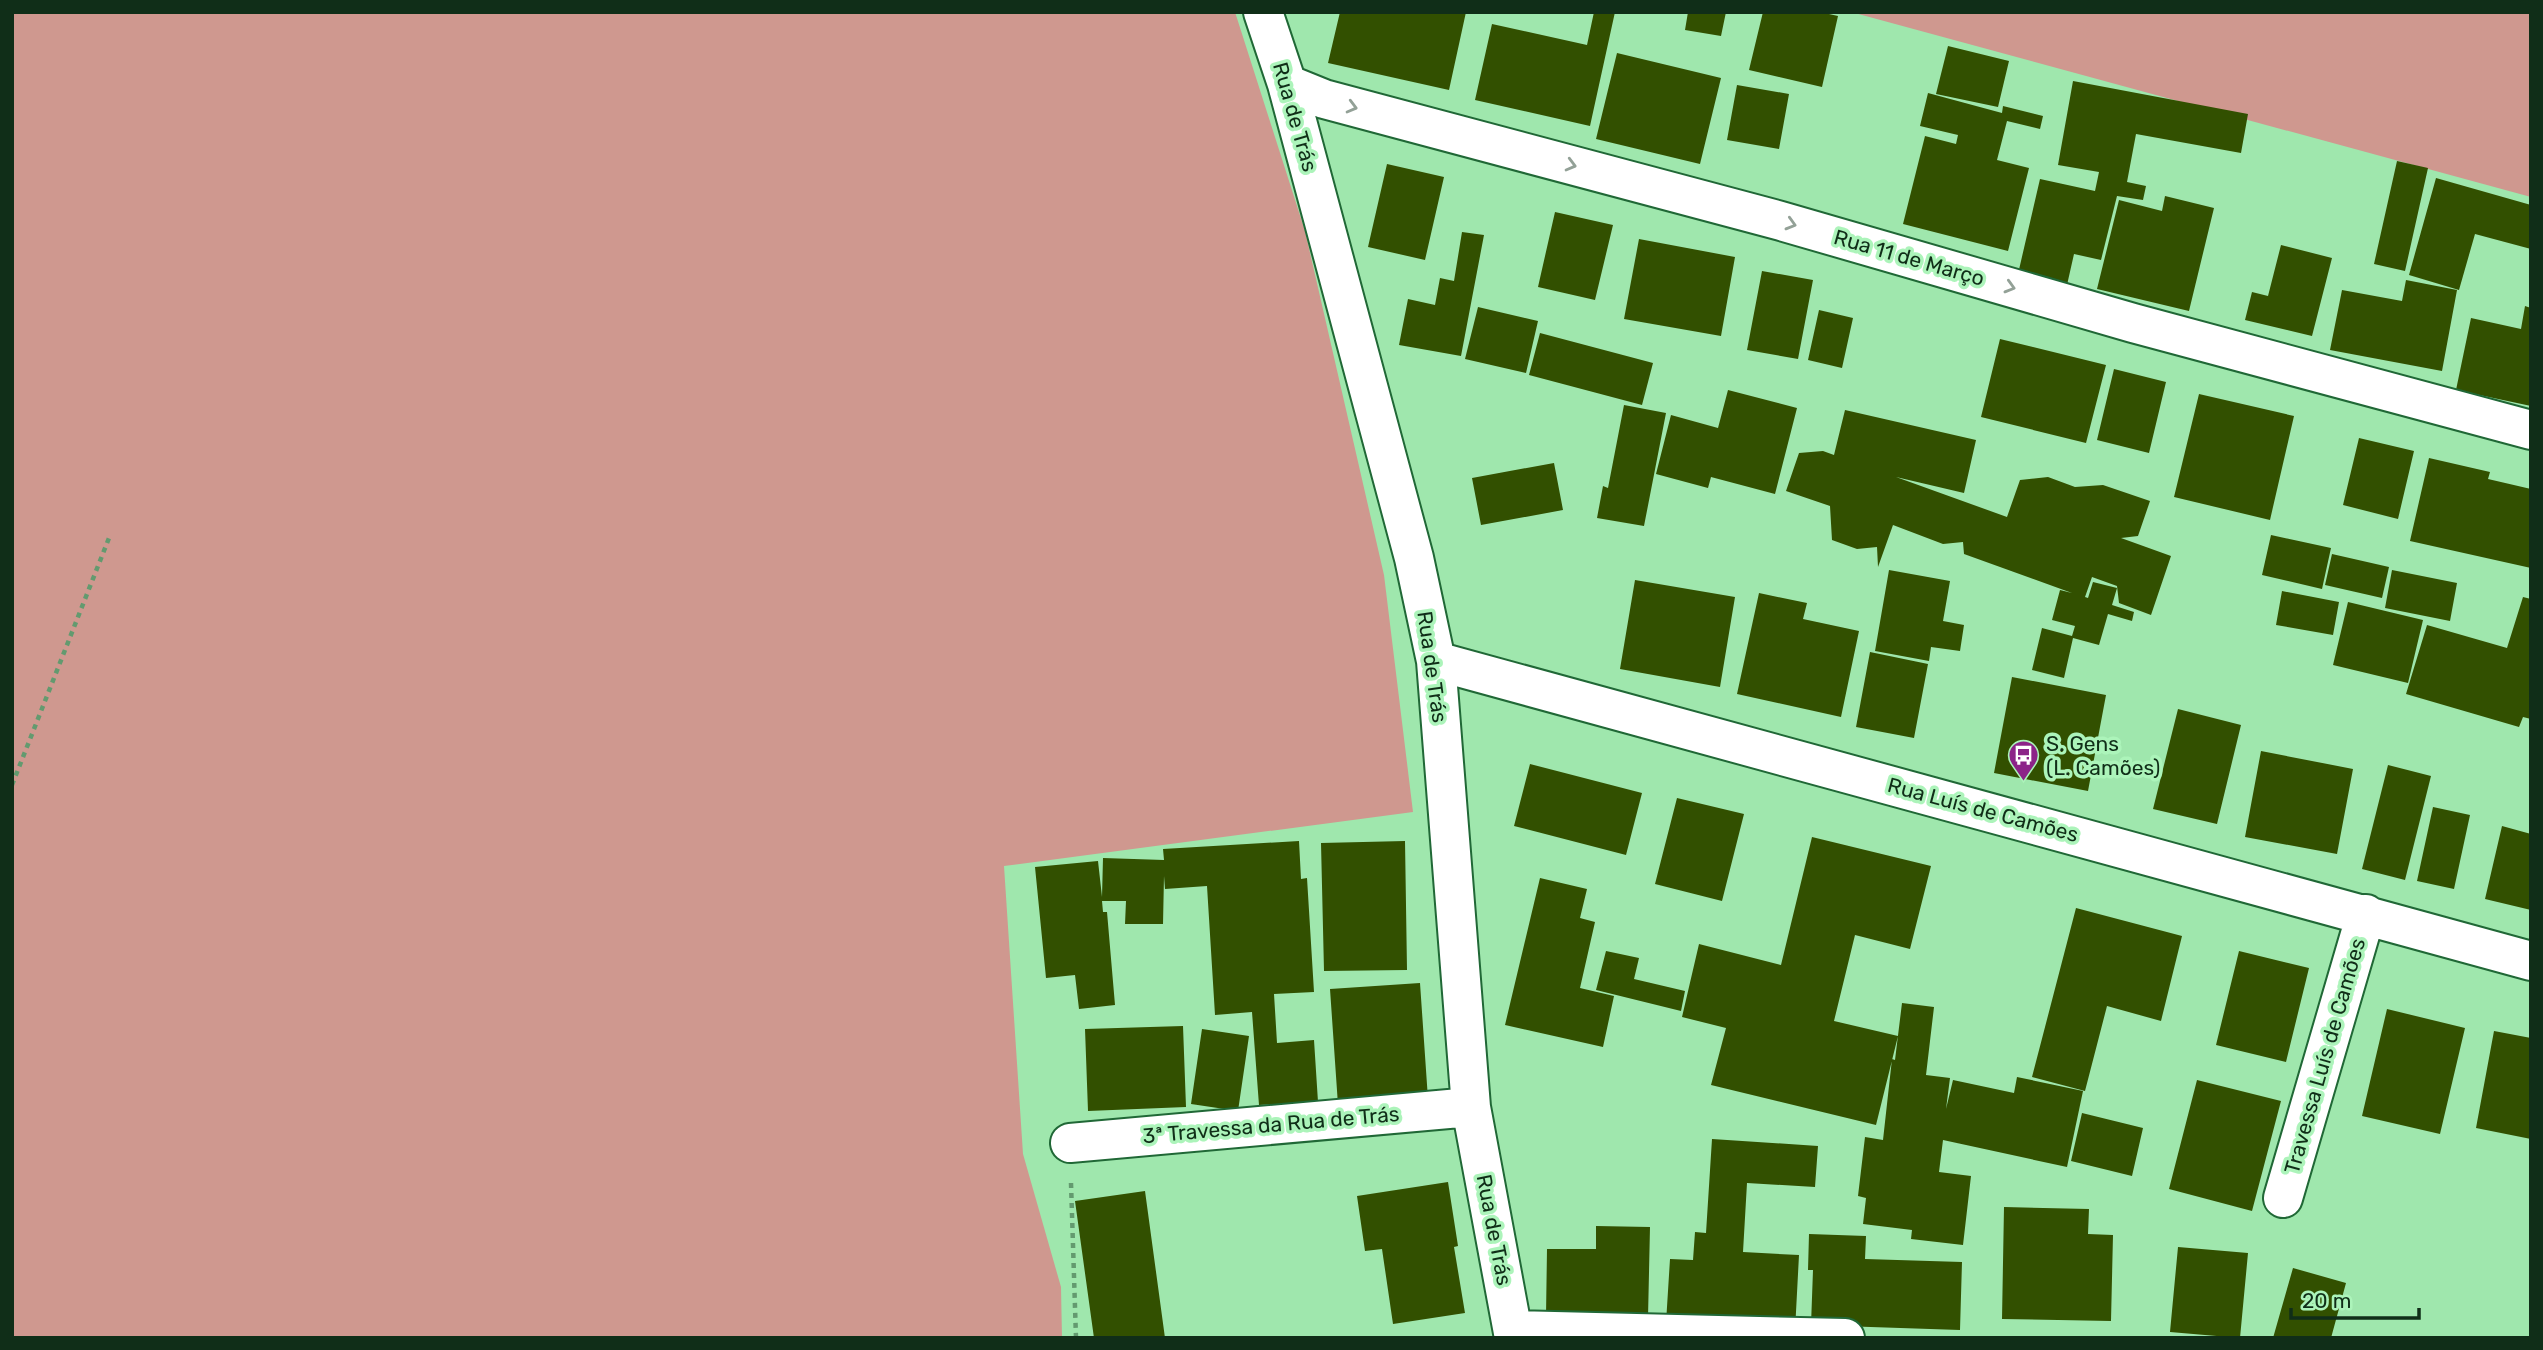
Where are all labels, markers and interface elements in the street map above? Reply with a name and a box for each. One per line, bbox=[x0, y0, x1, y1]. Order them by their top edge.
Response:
street label: Rua de Trás bbox=[1268, 59, 1323, 174]
one-way arrow bbox=[1345, 99, 1357, 113]
one-way arrow bbox=[1565, 157, 1577, 171]
one-way arrow bbox=[1785, 216, 1797, 230]
street label: Rua 11 de Março bbox=[1831, 224, 1987, 291]
one-way arrow bbox=[2003, 279, 2015, 294]
street label: Rua de Trás bbox=[1412, 609, 1453, 724]
place label: S. Gens (L. Camões) bbox=[2046, 731, 2160, 780]
bus stop icon: S. Gens (L. Camões) bbox=[2006, 739, 2040, 783]
street label: Rua Luís de Camões bbox=[1885, 772, 2081, 847]
street label: Travessa Luís de Camões bbox=[2279, 935, 2370, 1177]
street label: 3ª Travessa da Rua de Trás bbox=[1142, 1101, 1400, 1148]
street label: Rua de Trás bbox=[1471, 1172, 1518, 1288]
scale bar bbox=[2291, 1276, 2419, 1320]
text: 20 m bbox=[2302, 1288, 2351, 1313]

